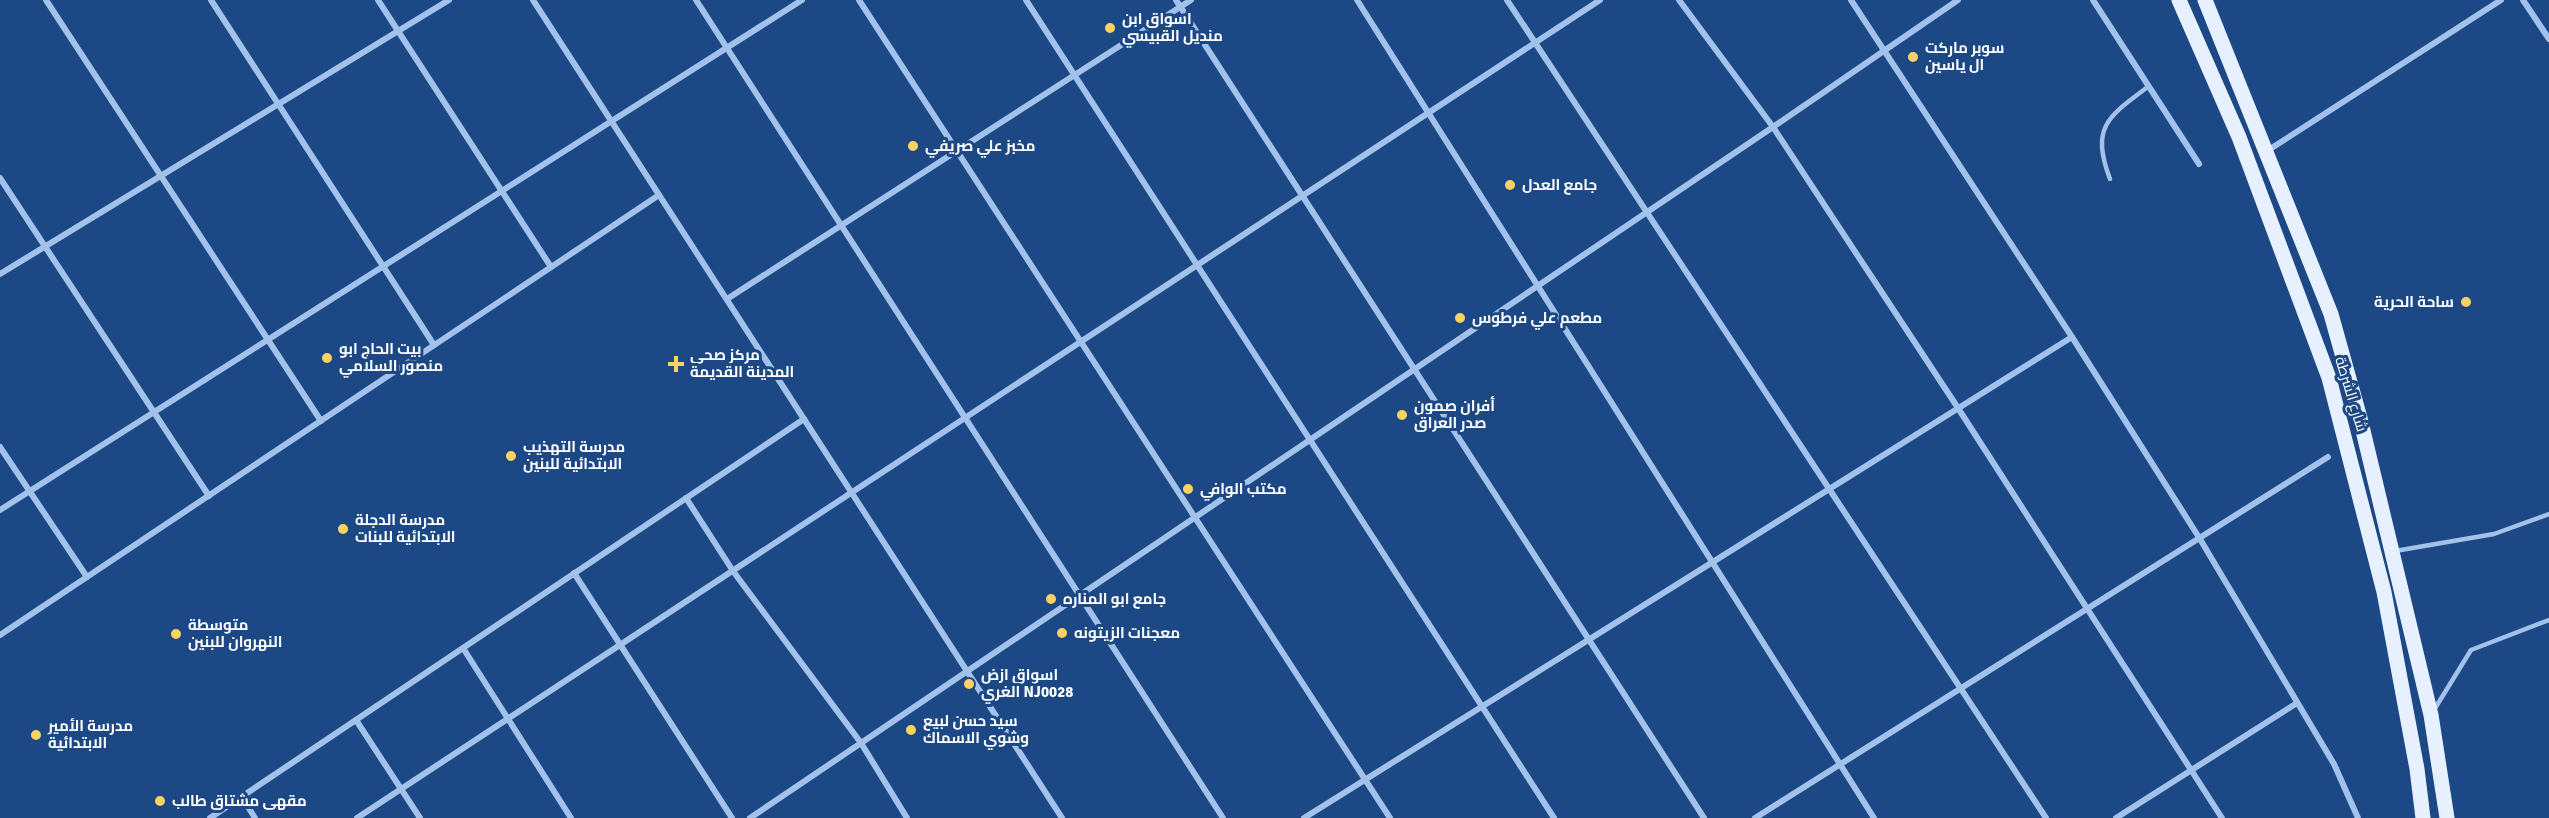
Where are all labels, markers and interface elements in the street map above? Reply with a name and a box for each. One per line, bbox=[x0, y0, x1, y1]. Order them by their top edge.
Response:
place label: اسواق ابن منديل القبيسي bbox=[1122, 10, 1223, 48]
marker: اسواق ابن منديل القبيسي bbox=[1103, 21, 1117, 35]
place label: سوبر ماركت ال ياسين bbox=[1925, 39, 2004, 74]
marker: سوبر ماركت ال ياسين bbox=[1906, 50, 1920, 64]
place label: مخبز علي صريفي bbox=[925, 137, 1036, 158]
marker: مخبز علي صريفي bbox=[906, 139, 920, 153]
place label: جامع العدل bbox=[1522, 176, 1597, 195]
marker: جامع العدل bbox=[1503, 178, 1517, 192]
place label: ساحة الحرية bbox=[2374, 293, 2454, 311]
marker: ساحة الحرية bbox=[2459, 295, 2473, 309]
place label: مطعم علي فرطوس bbox=[1472, 309, 1602, 330]
marker: مطعم علي فرطوس bbox=[1453, 311, 1467, 325]
place label: بيت الحاج ابو منصور السلامي bbox=[339, 340, 443, 378]
place label: مركز صحي المدينة القديمة bbox=[690, 346, 794, 381]
marker: بيت الحاج ابو منصور السلامي bbox=[320, 351, 334, 365]
street label: شارع الشرطة bbox=[2329, 354, 2371, 434]
marker: مركز صحي المدينة القديمة bbox=[667, 355, 685, 373]
place label: أفران صمون صدر العراق bbox=[1414, 396, 1495, 432]
marker: أفران صمون صدر العراق bbox=[1395, 408, 1409, 422]
place label: مدرسة التهذيب الابتدائية للبنين bbox=[523, 438, 625, 473]
marker: مدرسة التهذيب الابتدائية للبنين bbox=[504, 449, 518, 463]
place label: مكتب الوافي bbox=[1200, 480, 1287, 501]
marker: مكتب الوافي bbox=[1181, 482, 1195, 496]
place label: مدرسة الدجلة الابتدائية للبنات bbox=[355, 511, 455, 546]
marker: مدرسة الدجلة الابتدائية للبنات bbox=[336, 522, 350, 536]
place label: جامع ابو المناره bbox=[1063, 590, 1166, 609]
marker: جامع ابو المناره bbox=[1044, 592, 1058, 606]
place label: متوسطة النهروان للبنين bbox=[188, 616, 282, 651]
place label: معجنات الزيتونه bbox=[1074, 624, 1180, 642]
marker: معجنات الزيتونه bbox=[1055, 626, 1069, 640]
marker: متوسطة النهروان للبنين bbox=[169, 627, 183, 641]
place label: اسواق ازض الغري NJ0028 bbox=[981, 666, 1073, 704]
marker: اسواق ازض الغري NJ0028 bbox=[962, 677, 976, 691]
place label: سيد حسن لبيع وشوي الاسماك bbox=[923, 712, 1029, 750]
place label: مدرسة الأمير الابتدائية bbox=[47, 717, 133, 752]
marker: سيد حسن لبيع وشوي الاسماك bbox=[904, 723, 918, 737]
marker: مدرسة الأمير الابتدائية bbox=[29, 728, 43, 742]
place label: مقهى مشتاق طالب bbox=[172, 792, 307, 810]
marker: مقهى مشتاق طالب bbox=[153, 794, 167, 808]

